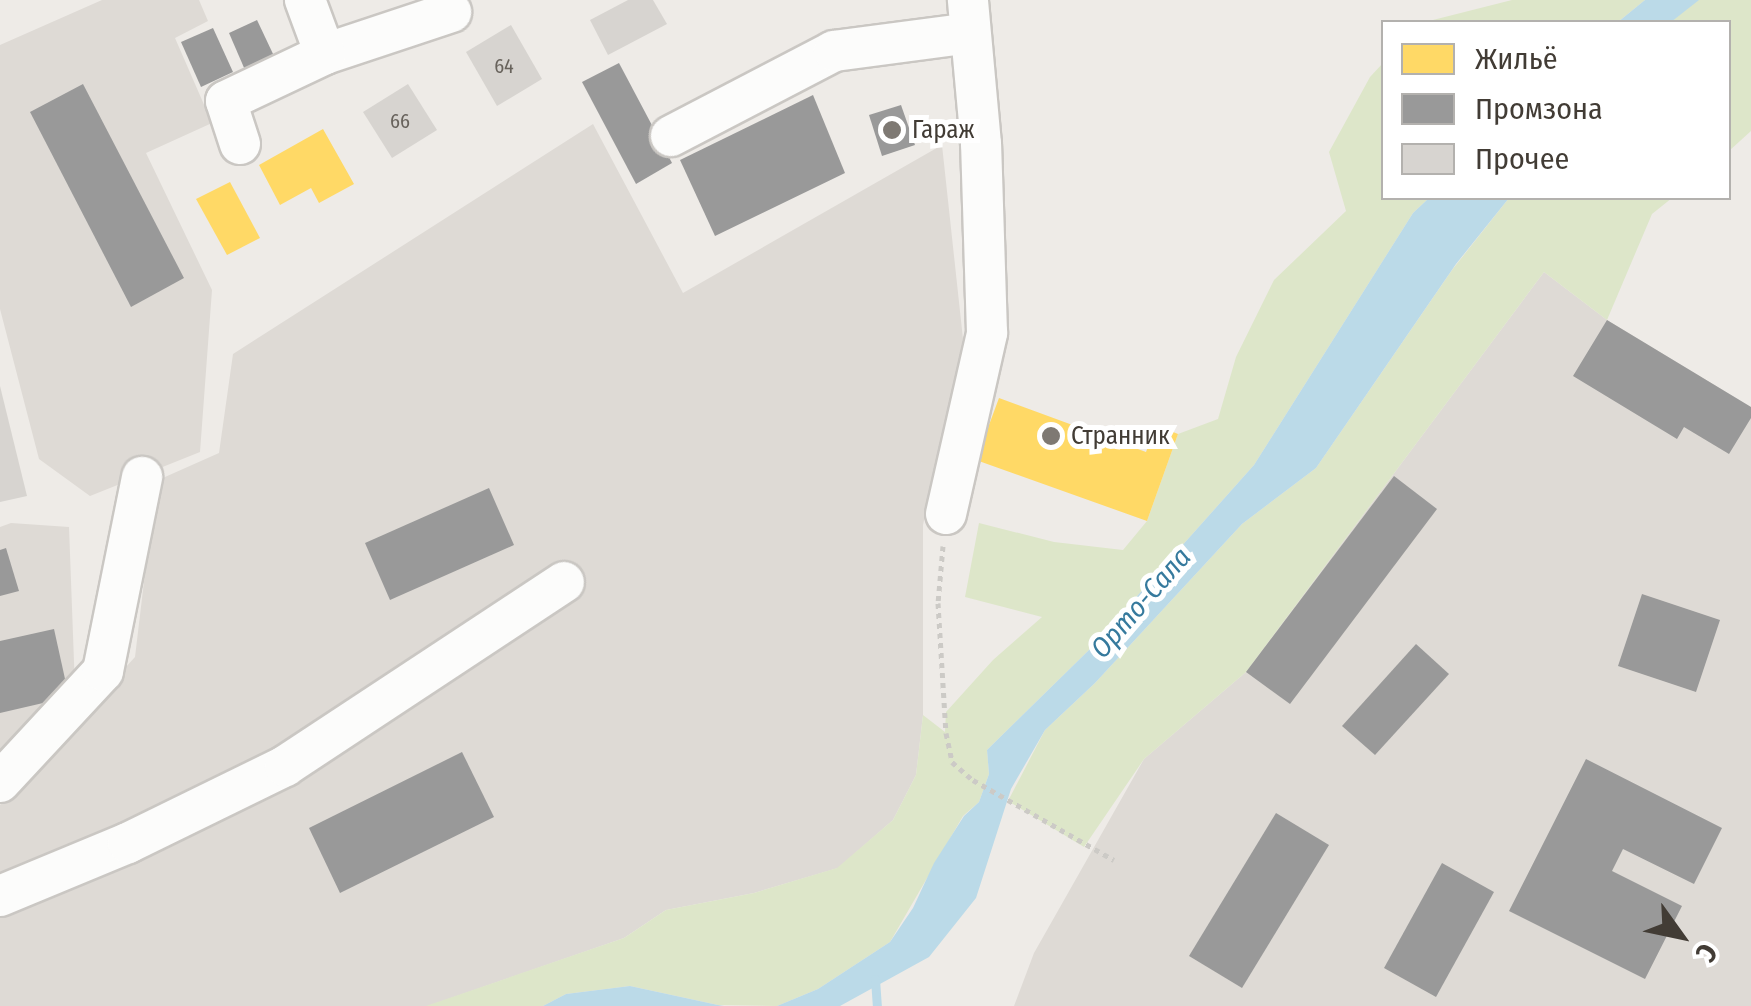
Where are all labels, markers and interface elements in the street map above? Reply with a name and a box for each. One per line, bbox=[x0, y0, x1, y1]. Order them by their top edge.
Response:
legend bbox=[1381, 20, 1731, 200]
text: Жильё bbox=[1475, 41, 1558, 77]
house number: 64 bbox=[494, 54, 514, 78]
text: Промзона bbox=[1475, 91, 1603, 127]
house number: 66 bbox=[390, 109, 410, 133]
place label: Гараж bbox=[912, 115, 975, 145]
marker: Гараж bbox=[881, 119, 903, 141]
text: Прочее bbox=[1475, 141, 1569, 177]
place label: Странник bbox=[1071, 421, 1170, 451]
marker: Странник bbox=[1040, 425, 1062, 447]
water label: Орто-Сала bbox=[1084, 541, 1198, 665]
north arrow bbox=[1631, 886, 1731, 986]
text: С bbox=[1689, 937, 1724, 968]

